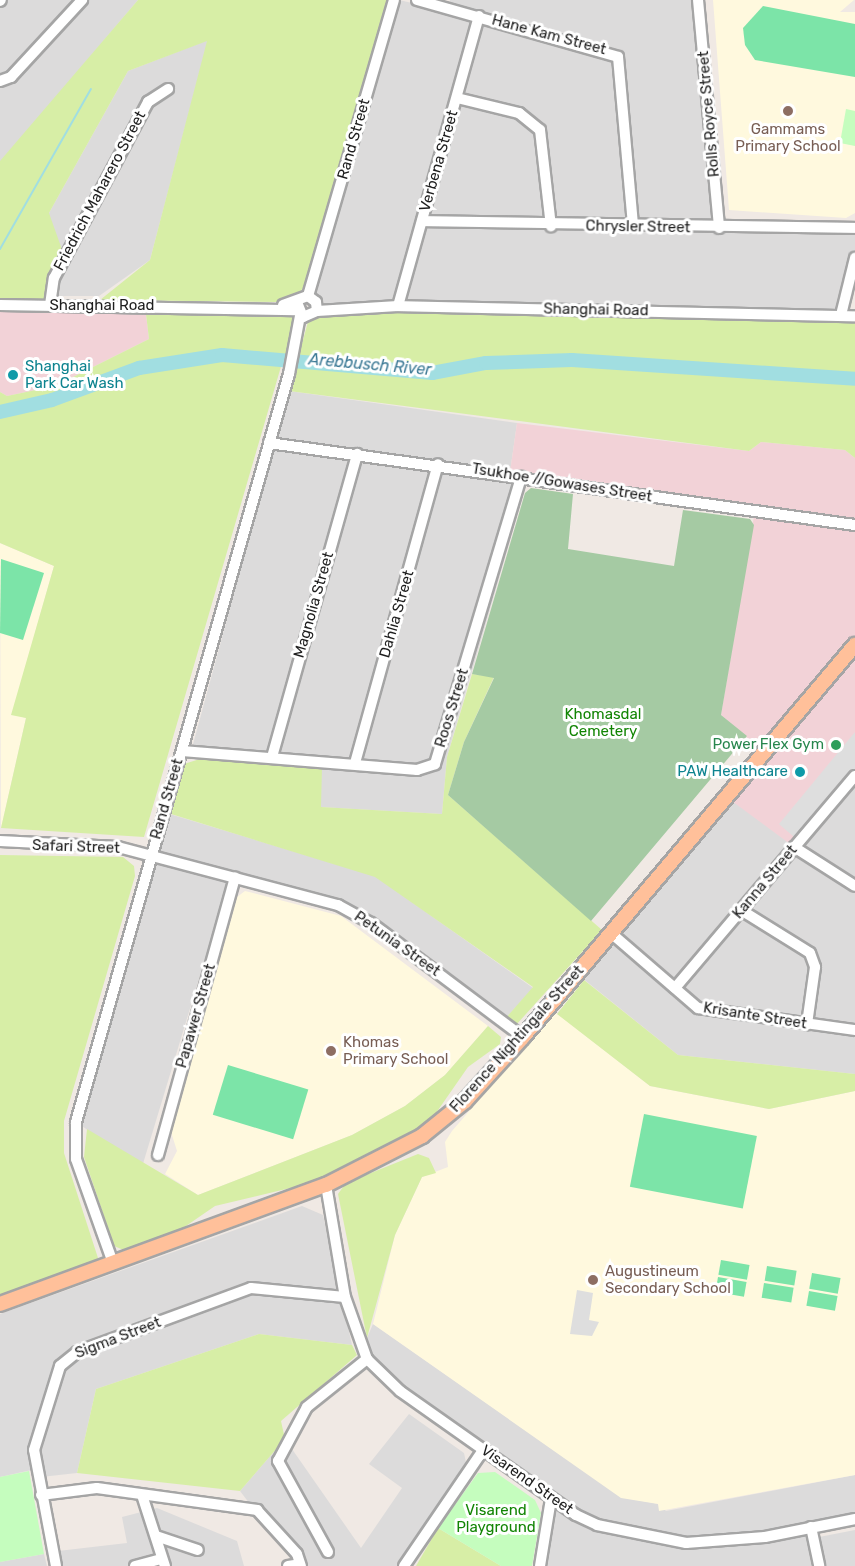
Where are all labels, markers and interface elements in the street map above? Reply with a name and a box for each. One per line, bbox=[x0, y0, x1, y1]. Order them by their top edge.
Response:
street label: Hane Kam Street bbox=[490, 11, 608, 59]
street label: Rolls Royce Street bbox=[695, 50, 723, 178]
street label: Rand Street bbox=[334, 97, 374, 181]
marker: Gammams Primary School bbox=[781, 104, 795, 118]
street label: Friedrich Maharero Street bbox=[50, 108, 150, 274]
street label: Verbena Street bbox=[416, 108, 462, 214]
place label: Gammams Primary School bbox=[735, 120, 841, 155]
street label: Chrysler Street bbox=[585, 217, 691, 237]
street label: Shanghai Road bbox=[49, 297, 155, 315]
street label: Shanghai Road bbox=[543, 300, 649, 320]
water label: Arebbusch River bbox=[308, 350, 432, 380]
place label: Shanghai Park Car Wash bbox=[25, 357, 124, 392]
marker: Shanghai Park Car Wash bbox=[6, 368, 20, 382]
street label: Tsukhoe //Gowases Street bbox=[471, 460, 653, 506]
street label: Magnolia Street bbox=[290, 550, 338, 660]
street label: Dahlia Street bbox=[376, 568, 418, 660]
street label: Roos Street bbox=[431, 666, 473, 750]
park label: Khomasdal Cemetery bbox=[565, 705, 641, 740]
place label: Power Flex Gym bbox=[712, 736, 824, 754]
marker: Power Flex Gym bbox=[829, 738, 843, 752]
street label: Rand Street bbox=[147, 757, 187, 841]
place label: PAW Healthcare bbox=[677, 763, 788, 781]
marker: PAW Healthcare bbox=[793, 765, 807, 779]
street label: Safari Street bbox=[32, 836, 120, 858]
street label: Kanna Street bbox=[729, 841, 801, 923]
street label: Petunia Street bbox=[351, 908, 443, 980]
street label: Papawer Street bbox=[172, 962, 220, 1070]
street label: Florence Nightingale Street bbox=[446, 962, 588, 1116]
street label: Krisante Street bbox=[702, 999, 808, 1033]
place label: Khomas Primary School bbox=[343, 1033, 449, 1068]
marker: Khomas Primary School bbox=[324, 1044, 338, 1058]
place label: Augustineum Secondary School bbox=[605, 1262, 731, 1297]
marker: Augustineum Secondary School bbox=[586, 1273, 600, 1287]
street label: Sigma Street bbox=[72, 1313, 164, 1363]
street label: Visarend Street bbox=[477, 1442, 577, 1518]
park label: Visarend Playground bbox=[456, 1501, 536, 1536]

